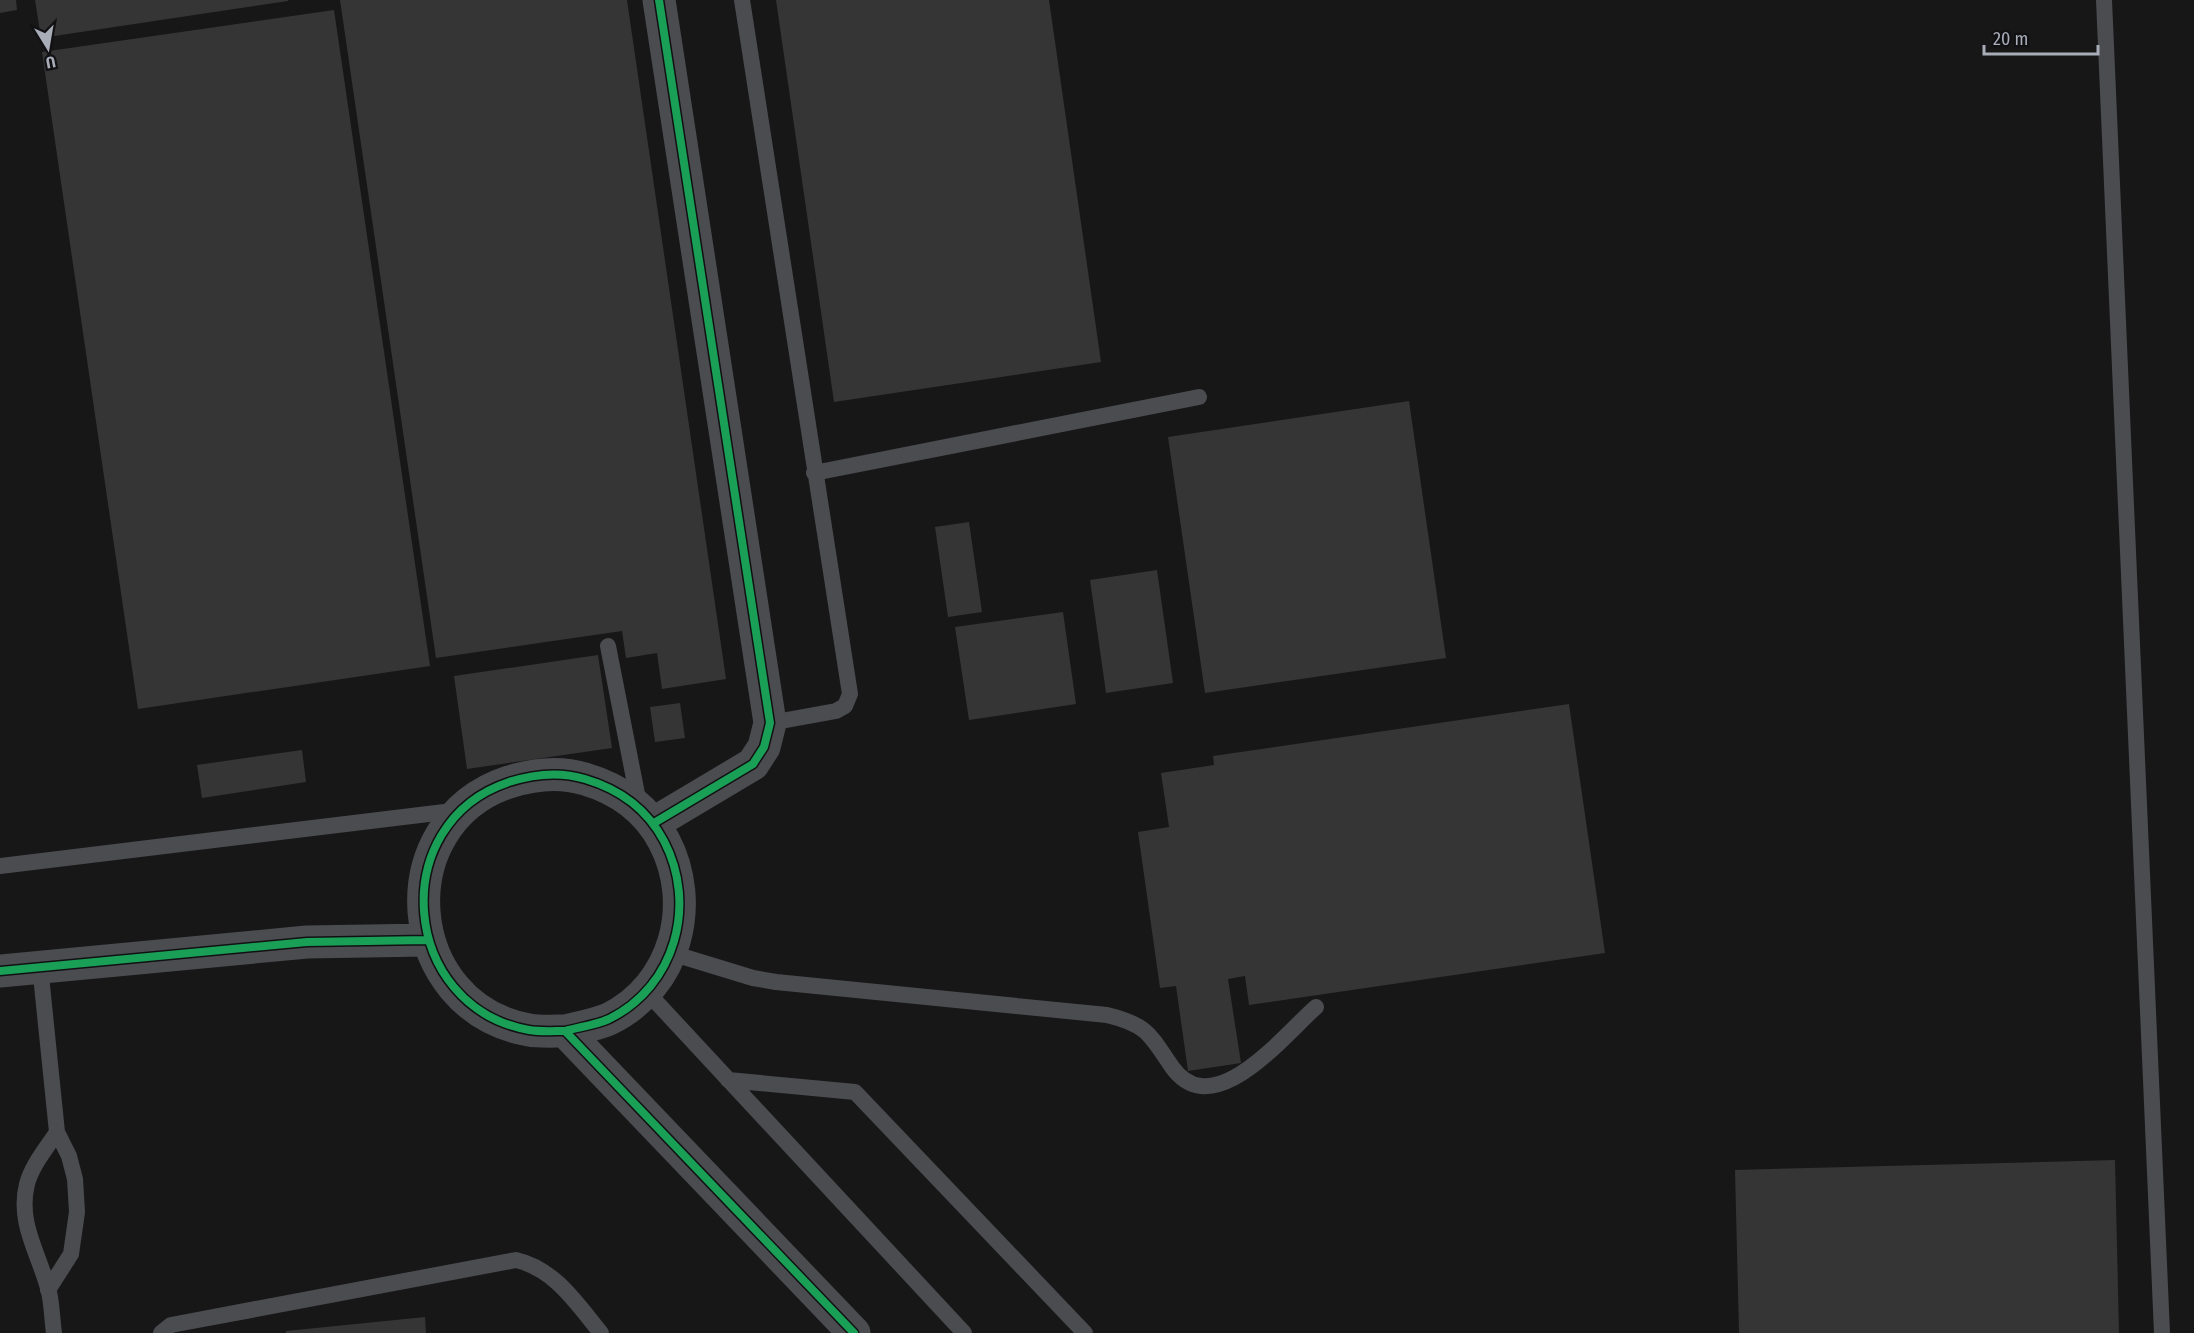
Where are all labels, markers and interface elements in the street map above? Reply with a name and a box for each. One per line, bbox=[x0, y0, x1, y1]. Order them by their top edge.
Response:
north arrow bbox=[18, 18, 78, 78]
scale bar bbox=[1984, 18, 2098, 56]
text: 20 m bbox=[1993, 28, 2028, 50]
text: U bbox=[44, 52, 57, 72]

